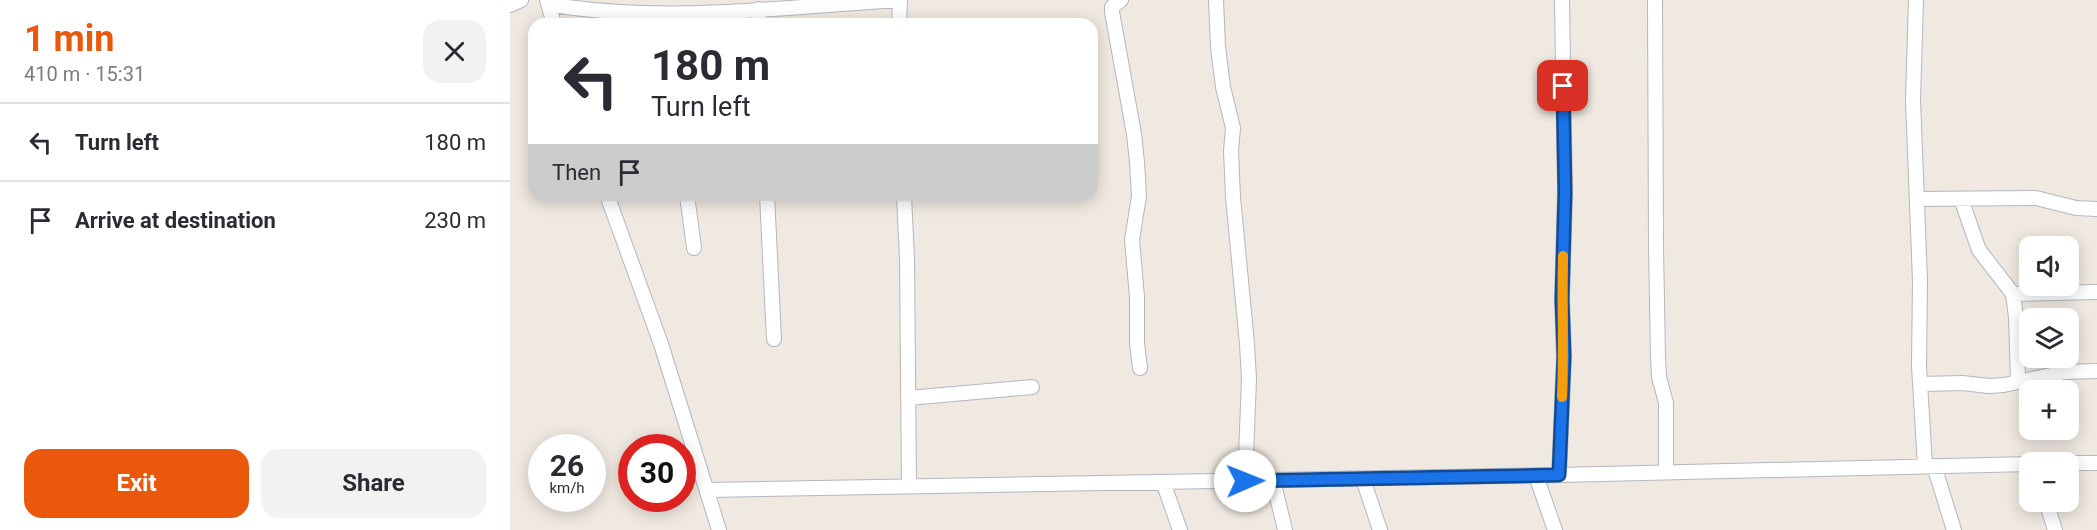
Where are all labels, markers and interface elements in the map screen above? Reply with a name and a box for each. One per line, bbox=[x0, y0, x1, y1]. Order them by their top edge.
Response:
text: 1 min bbox=[24, 18, 115, 60]
button: close bbox=[423, 20, 486, 83]
text: 180 m bbox=[651, 41, 770, 90]
icon: left bbox=[552, 42, 630, 120]
pin bbox=[1537, 60, 1588, 111]
text: 410 m · 15:31 bbox=[24, 62, 145, 86]
icon: arrive bbox=[1546, 69, 1579, 102]
text: Turn left bbox=[651, 91, 751, 123]
icon: left bbox=[24, 126, 57, 159]
text: Turn left bbox=[75, 130, 159, 155]
text: 180 m bbox=[424, 130, 486, 155]
icon: arrive bbox=[613, 156, 646, 189]
text: Then bbox=[552, 160, 601, 185]
icon: arrive bbox=[24, 204, 57, 237]
text: Arrive at destination bbox=[75, 208, 276, 233]
text: 230 m bbox=[424, 208, 486, 233]
map controls bbox=[2019, 236, 2079, 512]
button: sound bbox=[2019, 236, 2079, 296]
button: layers bbox=[2019, 308, 2079, 368]
button: + bbox=[2019, 380, 2079, 440]
speed limit sign: 30 bbox=[618, 434, 696, 512]
text: 26 bbox=[550, 448, 584, 483]
button: Exit bbox=[24, 449, 249, 518]
button: Share bbox=[261, 449, 486, 518]
position arrow bbox=[1213, 449, 1277, 513]
button: − bbox=[2019, 452, 2079, 512]
text: km/h bbox=[549, 479, 585, 497]

